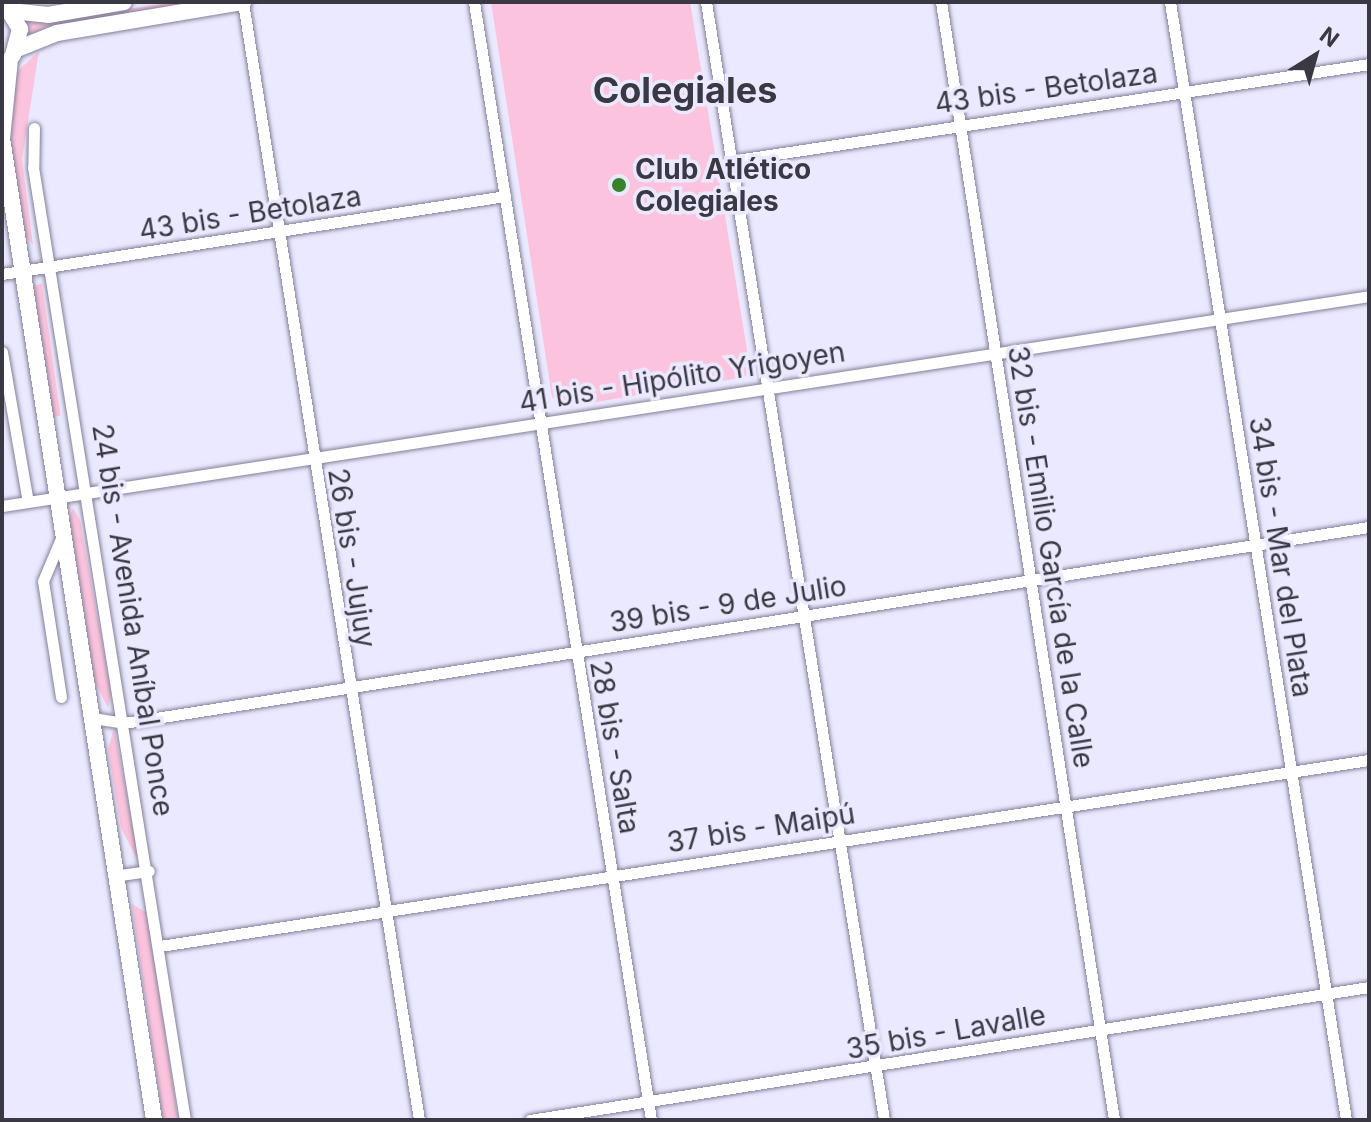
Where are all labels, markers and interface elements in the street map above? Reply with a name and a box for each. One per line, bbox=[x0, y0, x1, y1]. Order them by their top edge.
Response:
north arrow bbox=[1275, 16, 1355, 96]
text: N bbox=[1315, 21, 1344, 52]
street label: 43 bis - Betolaza bbox=[932, 56, 1160, 120]
district label: Colegiales bbox=[593, 69, 777, 113]
place label: Club Atlético Colegiales bbox=[635, 152, 811, 218]
marker: Club Atlético Colegiales bbox=[610, 176, 628, 194]
street label: 43 bis - Betolaza bbox=[136, 179, 364, 247]
street label: 41 bis - Hipólito Yrigoyen bbox=[516, 335, 848, 419]
street label: 32 bis - Emilio García de la Calle bbox=[1001, 344, 1101, 770]
street label: 34 bis - Mar del Plata bbox=[1242, 414, 1320, 700]
street label: 24 bis - Avenida Aníbal Ponce bbox=[85, 421, 181, 819]
street label: 26 bis - Jujuy bbox=[321, 466, 383, 650]
street label: 39 bis - 9 de Julio bbox=[607, 569, 849, 639]
street label: 28 bis - Salta bbox=[583, 658, 647, 836]
street label: 37 bis - Maipú bbox=[665, 797, 857, 859]
street label: 35 bis - Lavalle bbox=[844, 998, 1048, 1066]

